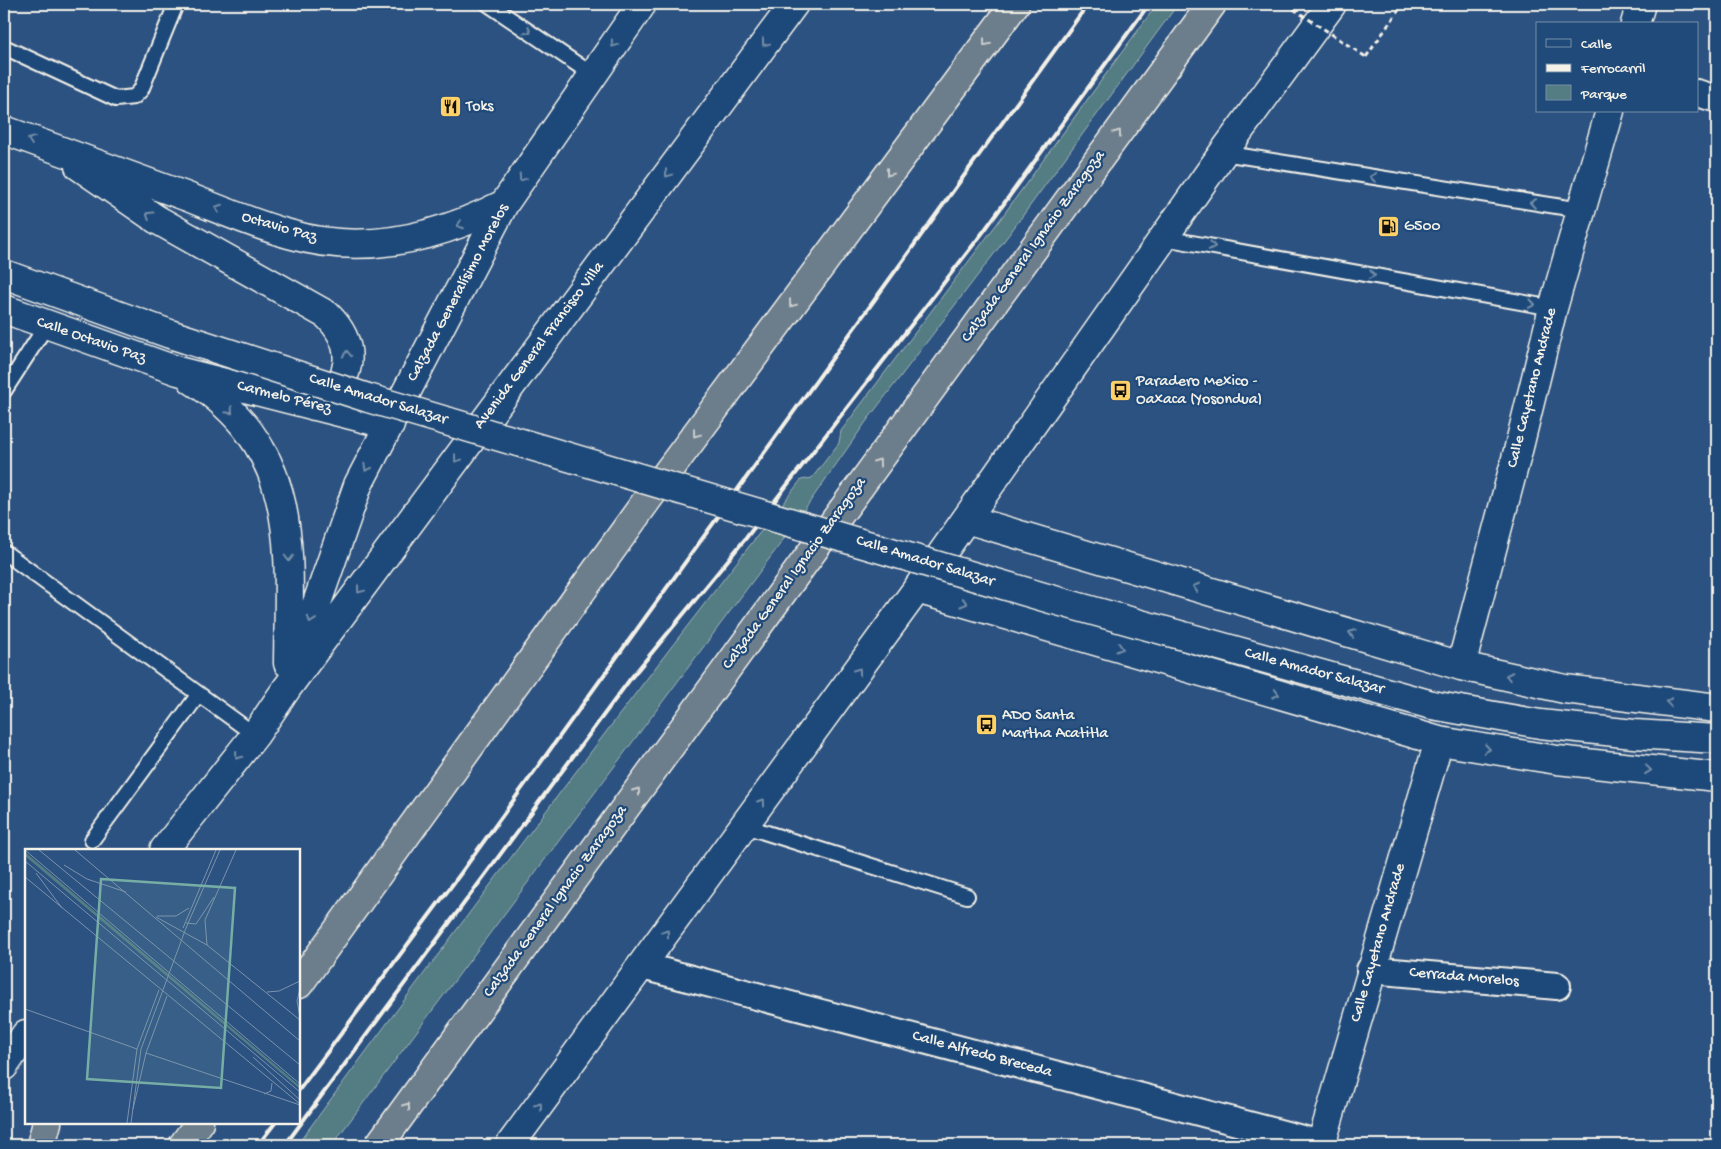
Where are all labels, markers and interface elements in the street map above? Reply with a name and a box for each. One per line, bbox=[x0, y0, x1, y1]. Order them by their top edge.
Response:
legend bbox=[1536, 22, 1698, 112]
one-way arrow bbox=[523, 25, 532, 34]
text: Calle bbox=[1581, 36, 1612, 54]
one-way arrow bbox=[762, 37, 770, 46]
one-way arrow bbox=[983, 37, 992, 47]
one-way arrow bbox=[611, 38, 620, 48]
text: Ferrocarril bbox=[1580, 60, 1645, 78]
text: Parque bbox=[1580, 86, 1627, 104]
restaurant icon: Toks bbox=[438, 95, 462, 119]
place label: Toks bbox=[465, 98, 495, 117]
one-way arrow bbox=[1112, 129, 1121, 139]
one-way arrow bbox=[27, 136, 36, 146]
street label: Calzada General Ignacio Zaragoza bbox=[958, 146, 1111, 347]
one-way arrow bbox=[886, 167, 895, 177]
one-way arrow bbox=[665, 168, 674, 178]
one-way arrow bbox=[519, 172, 528, 182]
one-way arrow bbox=[1368, 172, 1376, 183]
one-way arrow bbox=[1529, 198, 1538, 208]
street label: Calzada Generalísimo Morelos bbox=[404, 200, 515, 385]
one-way arrow bbox=[214, 204, 222, 214]
street label: Octavio Paz bbox=[239, 208, 320, 248]
one-way arrow bbox=[146, 212, 155, 222]
fuel station icon: G500 bbox=[1376, 215, 1400, 239]
place label: G500 bbox=[1404, 218, 1441, 237]
one-way arrow bbox=[456, 219, 465, 229]
one-way arrow bbox=[1208, 241, 1216, 251]
street label: Avenida General Francisco Villa bbox=[471, 258, 610, 434]
one-way arrow bbox=[1367, 270, 1376, 280]
one-way arrow bbox=[790, 298, 798, 307]
one-way arrow bbox=[1527, 298, 1536, 308]
street label: Calle Cayetano Andrade bbox=[1504, 305, 1562, 470]
street label: Calle Octavio Paz bbox=[34, 313, 149, 369]
one-way arrow bbox=[342, 350, 352, 358]
street label: Calle Amador Salazar bbox=[306, 370, 451, 430]
place label: Paradero Mexico - Oaxaca (Yosondua) bbox=[1135, 373, 1262, 410]
street label: Carmelo Pérez bbox=[235, 377, 334, 419]
bus stop icon: Paradero Mexico - Oaxaca (Yosondua) bbox=[1108, 379, 1132, 403]
one-way arrow bbox=[224, 406, 233, 415]
one-way arrow bbox=[693, 428, 701, 437]
one-way arrow bbox=[454, 453, 463, 463]
one-way arrow bbox=[872, 459, 880, 468]
one-way arrow bbox=[363, 463, 373, 472]
street label: Calzada General Ignacio Zaragoza bbox=[719, 473, 872, 674]
street label: Calle Amador Salazar bbox=[853, 532, 998, 592]
one-way arrow bbox=[284, 555, 294, 563]
one-way arrow bbox=[1193, 582, 1201, 592]
one-way arrow bbox=[357, 584, 366, 593]
one-way arrow bbox=[959, 597, 968, 607]
one-way arrow bbox=[307, 616, 317, 624]
one-way arrow bbox=[1348, 629, 1357, 639]
one-way arrow bbox=[1115, 643, 1124, 653]
street label: Calle Amador Salazar bbox=[1242, 644, 1387, 700]
one-way arrow bbox=[852, 667, 861, 676]
one-way arrow bbox=[1504, 671, 1513, 682]
one-way arrow bbox=[1271, 688, 1280, 698]
one-way arrow bbox=[1665, 697, 1673, 708]
place label: ADO Santa Martha Acatitla bbox=[1002, 707, 1109, 744]
bus stop icon: ADO Santa Martha Acatitla bbox=[974, 713, 998, 737]
one-way arrow bbox=[1482, 743, 1491, 753]
one-way arrow bbox=[236, 750, 244, 759]
one-way arrow bbox=[1644, 764, 1652, 775]
one-way arrow bbox=[631, 787, 640, 797]
one-way arrow bbox=[756, 798, 765, 808]
street label: Calzada General Ignacio Zaragoza bbox=[480, 801, 633, 1002]
inset map bbox=[25, 849, 300, 1124]
street label: Calle Cayetano Andrade bbox=[1347, 861, 1411, 1024]
one-way arrow bbox=[660, 929, 669, 939]
street label: Cerrada Morelos bbox=[1408, 964, 1521, 992]
street label: Calle Alfredo Breceda bbox=[910, 1027, 1055, 1083]
one-way arrow bbox=[401, 1102, 410, 1112]
one-way arrow bbox=[533, 1103, 541, 1112]

